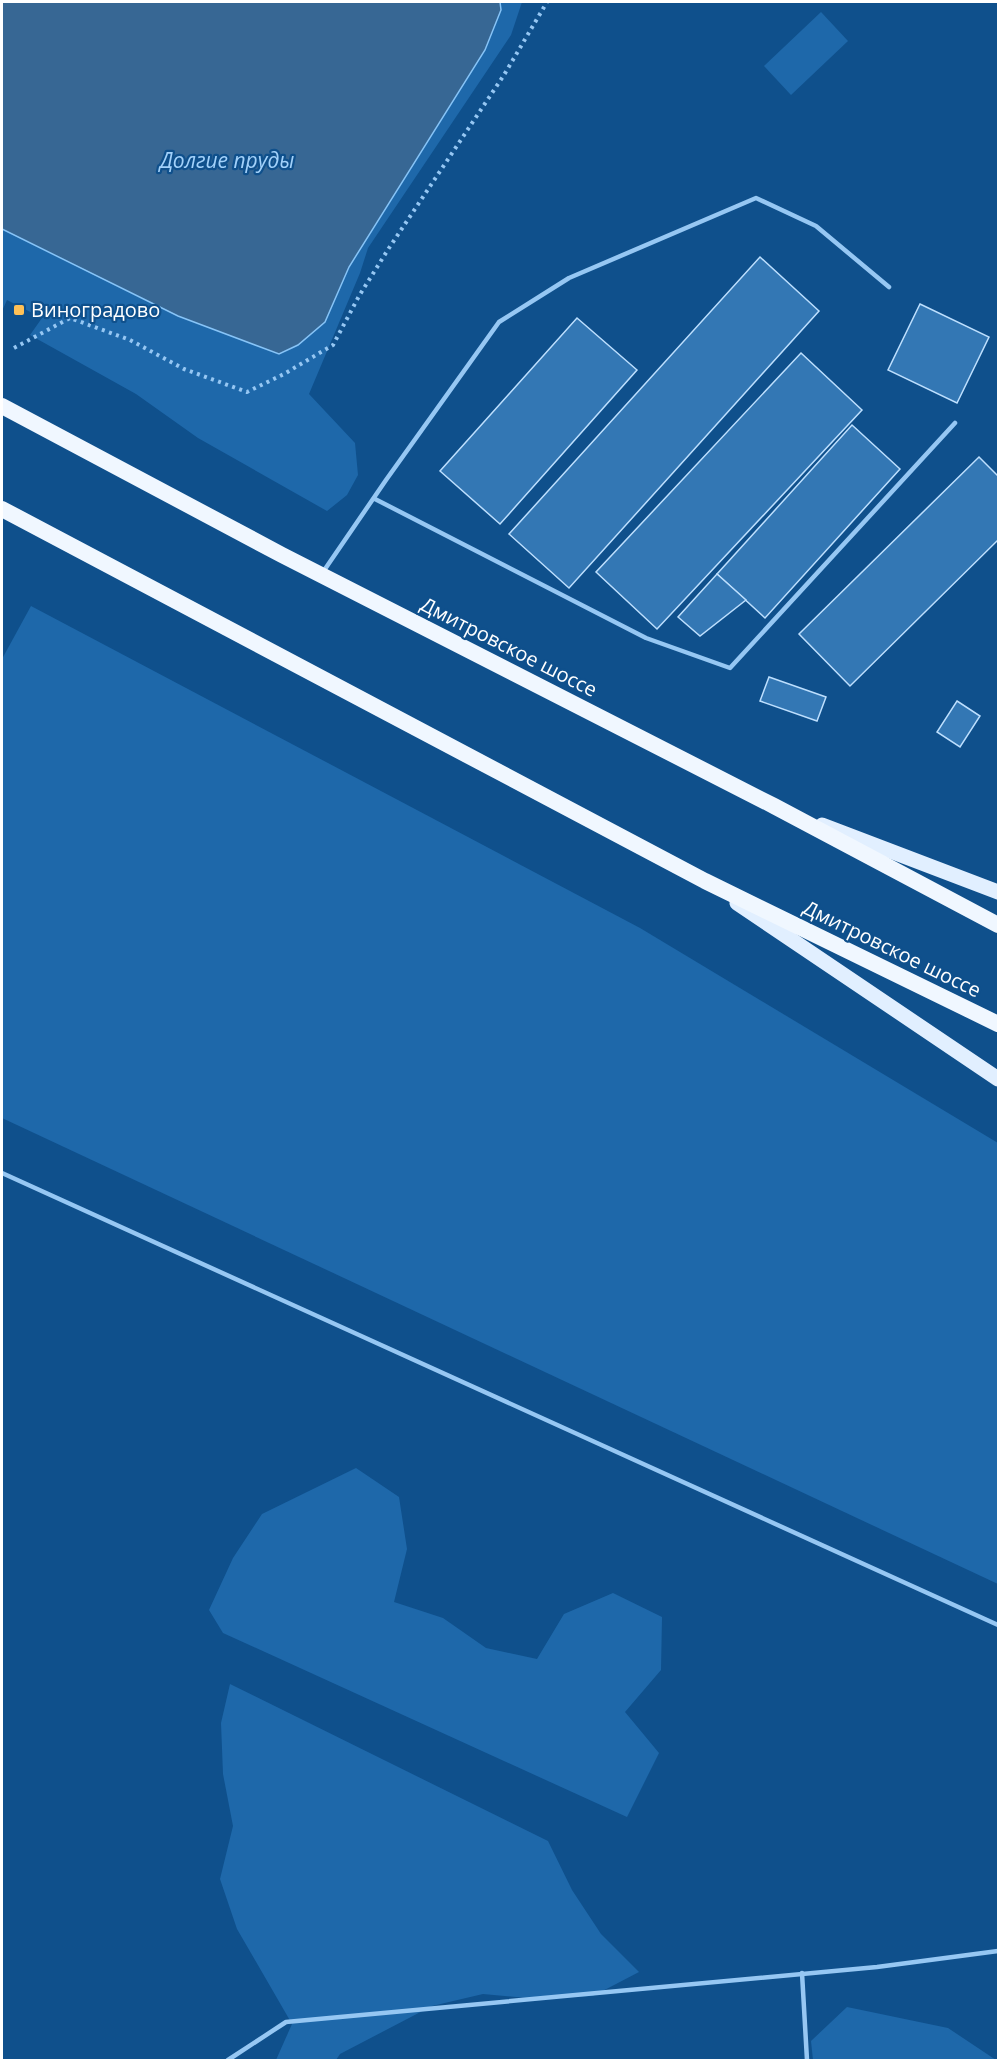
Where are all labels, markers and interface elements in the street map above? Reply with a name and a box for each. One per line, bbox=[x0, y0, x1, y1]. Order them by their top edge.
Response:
water label: Долгие пруды bbox=[158, 146, 294, 174]
place label: Виноградово bbox=[31, 296, 160, 323]
marker: Виноградово bbox=[12, 303, 26, 317]
street label: Дмитровское шоссе bbox=[416, 590, 602, 703]
street label: Дмитровское шоссе bbox=[799, 894, 986, 1003]

